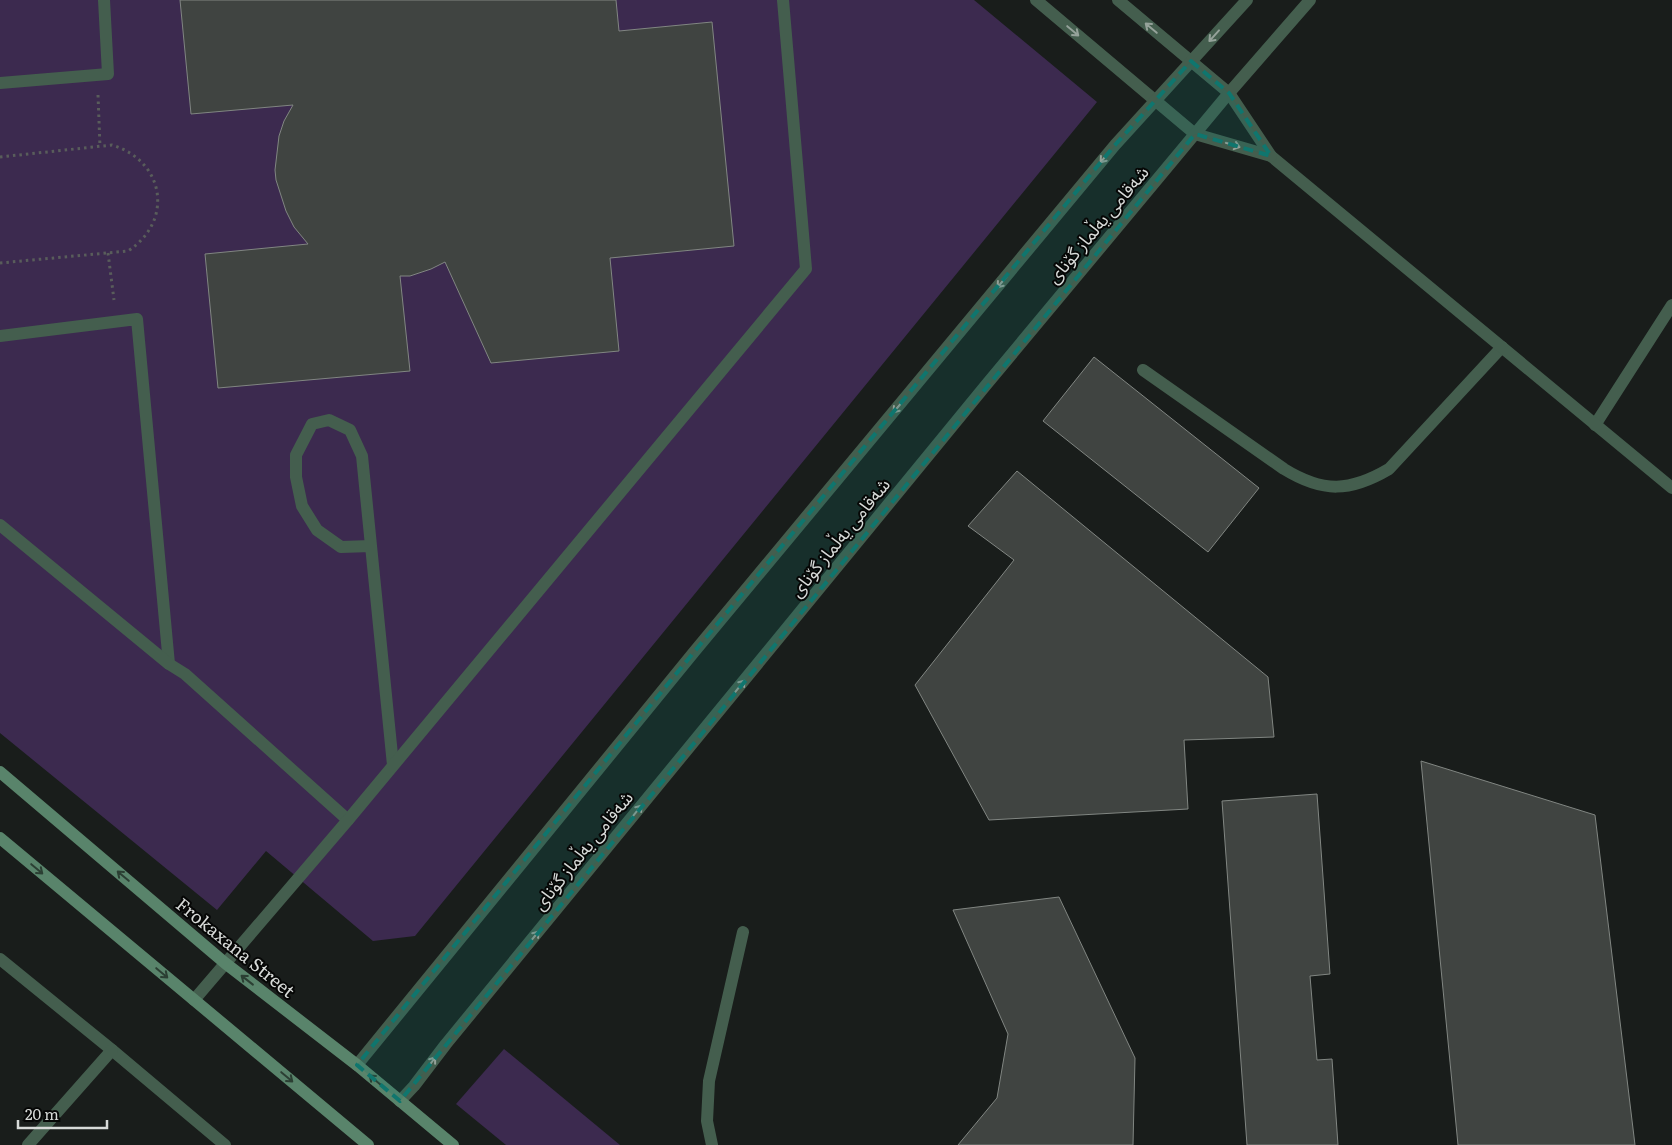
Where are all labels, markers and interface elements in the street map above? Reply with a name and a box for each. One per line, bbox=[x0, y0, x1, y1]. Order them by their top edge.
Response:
one-way arrow bbox=[1145, 23, 1158, 34]
one-way arrow bbox=[1067, 26, 1080, 37]
one-way arrow bbox=[1208, 30, 1220, 42]
one-way arrow bbox=[1224, 141, 1240, 151]
one-way arrow bbox=[1100, 150, 1111, 163]
street label: شەقامی یەڵماز گۆنای bbox=[1039, 159, 1155, 289]
one-way arrow bbox=[996, 275, 1007, 288]
one-way arrow bbox=[893, 400, 904, 413]
street label: شەقامی یەڵماز گۆنای bbox=[782, 471, 896, 603]
one-way arrow bbox=[734, 679, 745, 692]
street label: شەقامی یەڵماز گۆنای bbox=[525, 784, 639, 916]
one-way arrow bbox=[631, 805, 642, 818]
one-way arrow bbox=[31, 863, 44, 875]
one-way arrow bbox=[116, 871, 129, 882]
street label: Frokaxana Street bbox=[171, 890, 302, 1004]
one-way arrow bbox=[528, 931, 539, 944]
one-way arrow bbox=[155, 968, 168, 979]
one-way arrow bbox=[241, 975, 254, 986]
one-way arrow bbox=[426, 1057, 437, 1070]
one-way arrow bbox=[280, 1072, 293, 1083]
one-way arrow bbox=[369, 1075, 382, 1086]
scale bar bbox=[18, 1098, 106, 1130]
text: 20 m bbox=[25, 1102, 59, 1125]

